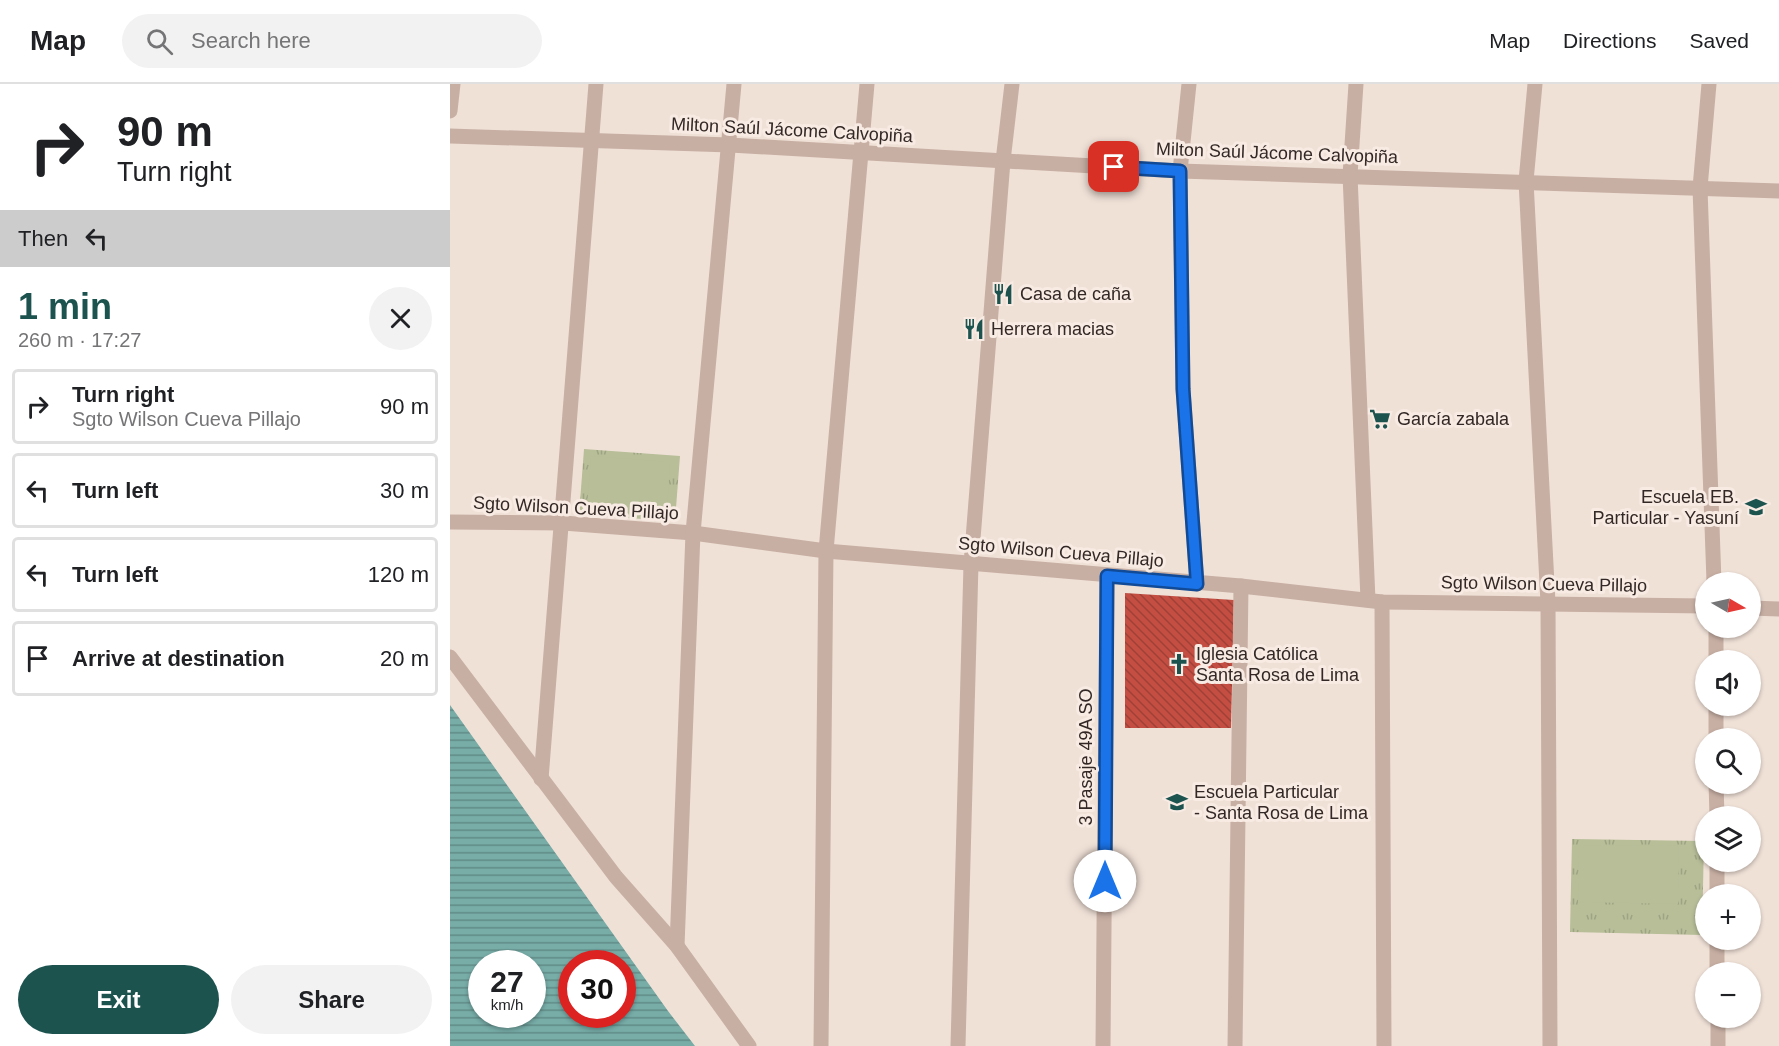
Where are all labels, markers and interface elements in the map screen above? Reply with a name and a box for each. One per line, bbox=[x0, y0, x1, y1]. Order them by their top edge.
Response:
search box bbox=[122, 14, 542, 68]
text: Map bbox=[30, 25, 86, 56]
icon: search bbox=[143, 25, 176, 58]
text: Search here bbox=[191, 28, 311, 53]
text: Map bbox=[1489, 29, 1530, 52]
text: Directions bbox=[1563, 29, 1656, 52]
text: Saved bbox=[1689, 29, 1749, 52]
icon: right bbox=[18, 108, 96, 186]
text: 90 m bbox=[117, 108, 213, 155]
street label: Milton Saúl Jácome Calvopiña bbox=[671, 114, 914, 146]
street label: Milton Saúl Jácome Calvopiña bbox=[1156, 139, 1399, 167]
pin bbox=[1088, 141, 1139, 192]
icon: arrive bbox=[1097, 150, 1130, 183]
text: Turn right bbox=[117, 157, 232, 187]
icon: left bbox=[80, 222, 113, 255]
text: Then bbox=[18, 226, 68, 251]
restaurant icon: Casa de caña bbox=[991, 282, 1015, 306]
place label: Casa de caña bbox=[1020, 284, 1132, 304]
text: 1 min bbox=[18, 286, 112, 327]
button: close bbox=[369, 287, 432, 350]
restaurant icon: Herrera macias bbox=[962, 317, 986, 341]
place label: Herrera macias bbox=[991, 319, 1114, 339]
text: 260 m · 17:27 bbox=[18, 329, 141, 351]
text: Turn right bbox=[72, 382, 174, 407]
icon: right bbox=[21, 390, 54, 423]
text: 90 m bbox=[380, 394, 429, 419]
supermarket icon: García zabala bbox=[1368, 407, 1392, 431]
text: Sgto Wilson Cueva Pillajo bbox=[72, 408, 301, 430]
place label: García zabala bbox=[1397, 409, 1510, 429]
icon: left bbox=[21, 474, 54, 507]
text: Turn left bbox=[72, 478, 158, 503]
text: 30 m bbox=[380, 478, 429, 503]
place label: Escuela EB. Particular - Yasuní bbox=[1593, 487, 1739, 528]
street label: Sgto Wilson Cueva Pillajo bbox=[473, 493, 679, 523]
school or university icon: Escuela EB. Particular - Yasuní bbox=[1744, 495, 1768, 519]
street label: Sgto Wilson Cueva Pillajo bbox=[957, 533, 1165, 571]
icon: left bbox=[21, 558, 54, 591]
text: Turn left bbox=[72, 562, 158, 587]
text: 120 m bbox=[368, 562, 429, 587]
street label: Sgto Wilson Cueva Pillajo bbox=[1441, 572, 1647, 596]
north arrow bbox=[1695, 572, 1761, 638]
map controls bbox=[1695, 572, 1761, 1028]
icon: arrive bbox=[21, 642, 54, 675]
place label: Iglesia Católica Santa Rosa de Lima bbox=[1196, 644, 1360, 685]
text: Arrive at destination bbox=[72, 646, 285, 671]
text: 20 m bbox=[380, 646, 429, 671]
button: sound bbox=[1695, 650, 1761, 716]
church icon: Iglesia Católica Santa Rosa de Lima bbox=[1167, 652, 1191, 676]
street label: 3 Pasaje 49A SO bbox=[1076, 688, 1096, 826]
button: search bbox=[1695, 728, 1761, 794]
place label: Escuela Particular - Santa Rosa de Lima bbox=[1194, 782, 1369, 823]
school or university icon: Escuela Particular - Santa Rosa de Lima bbox=[1165, 790, 1189, 814]
button: layers bbox=[1695, 806, 1761, 872]
position arrow bbox=[1073, 849, 1137, 913]
button: + bbox=[1695, 884, 1761, 950]
speed limit sign: 30 bbox=[558, 950, 636, 1028]
button: − bbox=[1695, 962, 1761, 1028]
button: Exit bbox=[18, 965, 219, 1034]
button: Share bbox=[231, 965, 432, 1034]
text: 27 bbox=[490, 965, 524, 998]
text: km/h bbox=[491, 996, 523, 1013]

